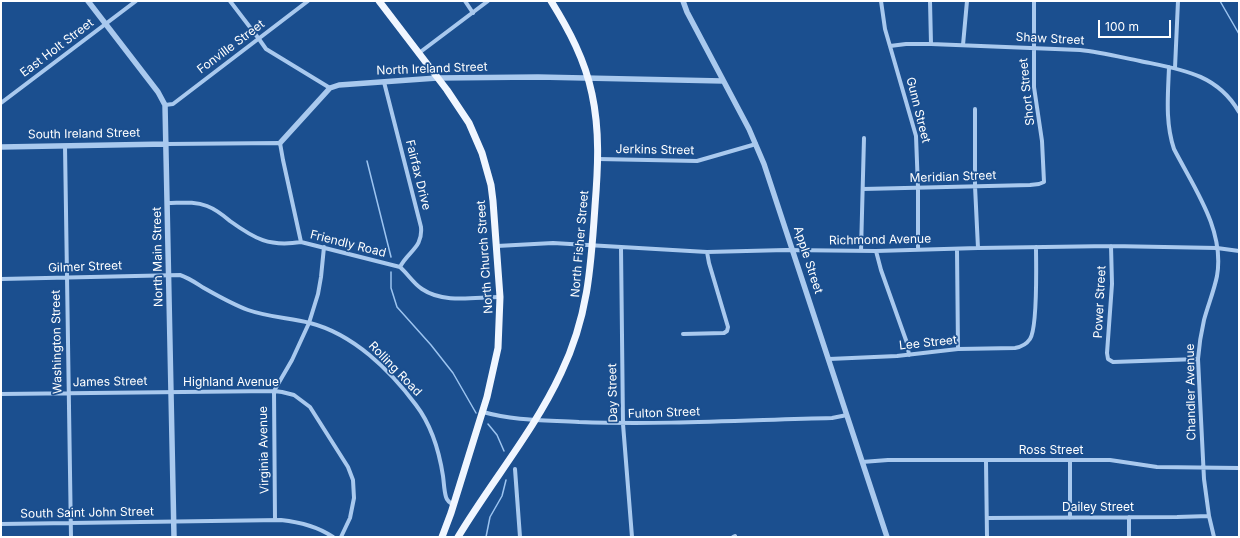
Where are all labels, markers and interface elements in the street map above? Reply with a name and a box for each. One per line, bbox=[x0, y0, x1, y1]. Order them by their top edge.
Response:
scale bar bbox=[1100, 12, 1173, 38]
street label: East Holt Street bbox=[18, 16, 96, 80]
street label: Fonville Street bbox=[195, 17, 267, 77]
text: 100 m bbox=[1105, 19, 1139, 34]
street label: Shaw Street bbox=[1015, 30, 1085, 48]
street label: Short Street bbox=[1016, 58, 1038, 126]
street label: North Ireland Street bbox=[376, 60, 488, 78]
street label: Gunn Street bbox=[903, 76, 933, 144]
street label: South Ireland Street bbox=[28, 126, 140, 142]
street label: Fairfax Drive bbox=[402, 138, 434, 212]
street label: Jerkins Street bbox=[616, 142, 694, 158]
street label: Meridian Street bbox=[909, 168, 997, 186]
street label: North Fisher Street bbox=[568, 190, 592, 298]
street label: North Church Street bbox=[474, 200, 496, 314]
street label: North Main Street bbox=[150, 207, 166, 307]
street label: Apple Street bbox=[790, 224, 826, 296]
street label: Friendly Road bbox=[309, 228, 387, 260]
street label: Richmond Avenue bbox=[829, 232, 931, 248]
street label: Gilmer Street bbox=[48, 259, 122, 275]
street label: Power Street bbox=[1091, 265, 1109, 339]
street label: Washington Street bbox=[49, 290, 65, 394]
street label: Lee Street bbox=[898, 333, 958, 353]
street label: Rolling Road bbox=[365, 339, 425, 399]
street label: Chandler Avenue bbox=[1183, 343, 1199, 441]
street label: Day Street bbox=[605, 363, 621, 423]
street label: James Street bbox=[73, 374, 147, 390]
street label: Highland Avenue bbox=[183, 375, 279, 389]
street label: Fulton Street bbox=[628, 405, 700, 421]
street label: Virginia Avenue bbox=[256, 406, 272, 494]
street label: Ross Street bbox=[1019, 443, 1083, 457]
street label: Dailey Street bbox=[1062, 500, 1134, 514]
street label: South Saint John Street bbox=[20, 505, 154, 521]

